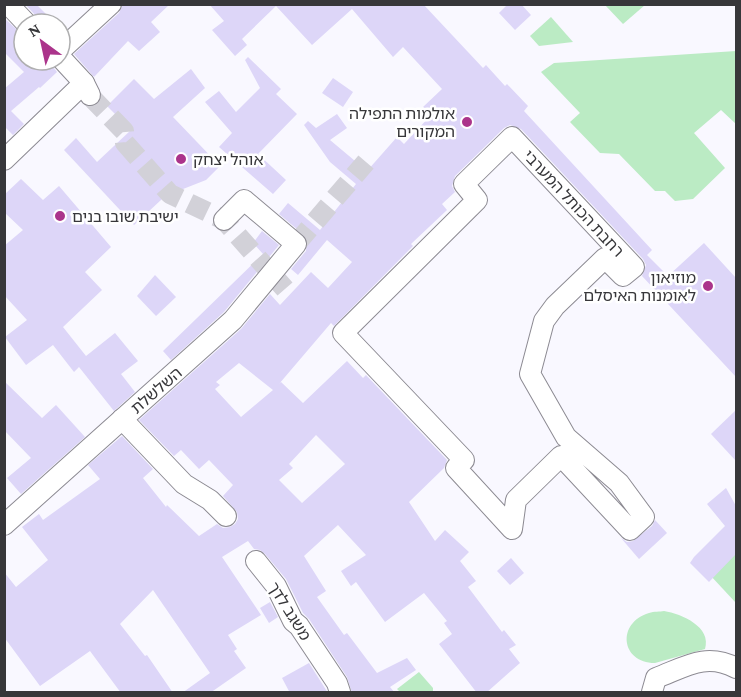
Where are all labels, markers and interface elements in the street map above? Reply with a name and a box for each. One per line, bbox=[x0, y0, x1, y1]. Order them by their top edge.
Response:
north arrow bbox=[12, 12, 72, 72]
text: N bbox=[25, 20, 43, 40]
place label: אולמות התפילה המקורים bbox=[349, 105, 455, 140]
marker: אולמות התפילה המקורים bbox=[460, 115, 474, 129]
street label: רחבת הכותל המערבי bbox=[520, 147, 627, 260]
place label: אוהל יצחק bbox=[193, 151, 264, 168]
marker: אוהל יצחק bbox=[174, 152, 188, 166]
place label: ישיבת שובו בנים bbox=[72, 208, 179, 225]
marker: ישיבת שובו בנים bbox=[53, 209, 67, 223]
place label: מוזיאון לאומנות האיסלם bbox=[583, 269, 696, 304]
marker: מוזיאון לאומנות האיסלם bbox=[701, 279, 715, 293]
street label: השלשלת bbox=[128, 364, 185, 417]
street label: משגב לדך bbox=[265, 579, 314, 643]

